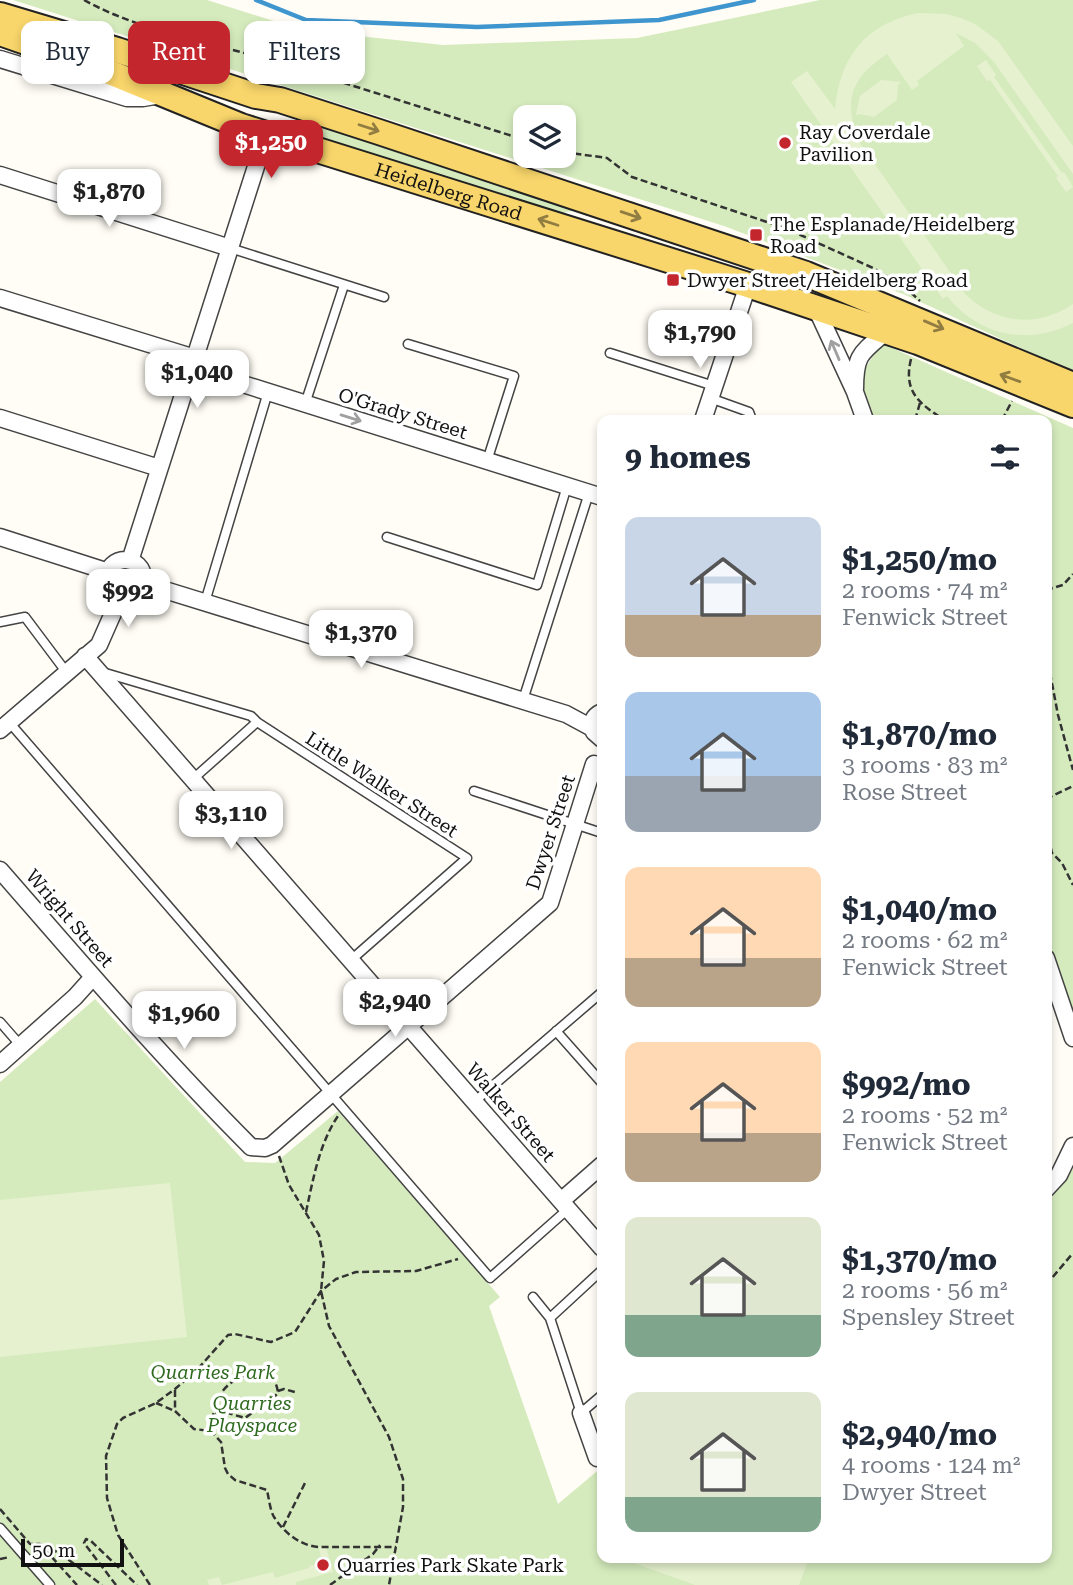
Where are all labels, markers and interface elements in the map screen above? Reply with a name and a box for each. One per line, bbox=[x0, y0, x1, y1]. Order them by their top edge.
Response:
chip: Buy bbox=[21, 21, 114, 84]
chip: Rent bbox=[128, 21, 230, 84]
chip: Filters bbox=[244, 21, 365, 84]
map controls bbox=[513, 105, 576, 168]
button: layers bbox=[513, 105, 576, 168]
pin: $1,250 bbox=[214, 120, 328, 180]
place label: Ray Coverdale Pavilion bbox=[799, 121, 930, 166]
one-way arrow bbox=[357, 123, 379, 136]
text: $1,250 bbox=[235, 129, 307, 156]
marker: Ray Coverdale Pavilion bbox=[777, 135, 793, 151]
street label: Heidelberg Road bbox=[372, 158, 525, 225]
pin: $1,870 bbox=[52, 170, 166, 229]
text: $1,870 bbox=[73, 178, 145, 205]
one-way arrow bbox=[620, 210, 642, 222]
place label: The Esplanade/Heidelberg Road bbox=[770, 213, 1015, 258]
one-way arrow bbox=[537, 215, 559, 228]
marker: The Esplanade/Heidelberg Road bbox=[748, 227, 764, 243]
place label: Dwyer Street/Heidelberg Road bbox=[687, 269, 968, 292]
marker: Dwyer Street/Heidelberg Road bbox=[665, 272, 681, 288]
pin: $1,790 bbox=[643, 310, 757, 370]
text: $1,790 bbox=[664, 319, 736, 346]
one-way arrow bbox=[922, 320, 944, 333]
one-way arrow bbox=[827, 340, 840, 361]
pin: $1,040 bbox=[140, 350, 254, 410]
text: $1,040 bbox=[161, 359, 233, 386]
one-way arrow bbox=[1000, 371, 1022, 384]
street label: O'Grady Street bbox=[336, 383, 470, 444]
one-way arrow bbox=[339, 413, 361, 426]
icon: filters bbox=[986, 438, 1024, 476]
text: 9 homes bbox=[625, 440, 751, 475]
text: $1,250/mo bbox=[842, 542, 997, 577]
icon: home bbox=[681, 545, 765, 629]
pin: $992 bbox=[87, 570, 169, 629]
text: 2 rooms · 74 m² bbox=[842, 577, 1008, 604]
text: $992 bbox=[102, 578, 154, 605]
text: Fenwick Street bbox=[842, 604, 1008, 631]
pin: $1,370 bbox=[304, 610, 418, 670]
text: $1,370 bbox=[325, 619, 397, 646]
text: $1,870/mo bbox=[842, 717, 997, 752]
icon: home bbox=[681, 720, 765, 804]
street label: Little Walker Street bbox=[301, 727, 462, 842]
text: 3 rooms · 83 m² bbox=[842, 752, 1008, 779]
street label: Dwyer Street bbox=[521, 772, 580, 892]
text: Rose Street bbox=[842, 779, 967, 806]
pin: $3,110 bbox=[174, 792, 288, 851]
text: $3,110 bbox=[195, 800, 267, 827]
street label: Wright Street bbox=[21, 865, 118, 972]
text: $1,040/mo bbox=[842, 892, 997, 927]
icon: home bbox=[681, 895, 765, 979]
text: 2 rooms · 62 m² bbox=[842, 927, 1008, 954]
text: Fenwick Street bbox=[842, 954, 1008, 981]
pin: $2,940 bbox=[338, 979, 452, 1039]
text: $2,940 bbox=[359, 988, 431, 1015]
pin: $1,960 bbox=[127, 992, 241, 1051]
text: $1,960 bbox=[148, 1000, 220, 1027]
street label: Walker Street bbox=[461, 1058, 560, 1167]
text: $992/mo bbox=[842, 1067, 971, 1102]
icon: home bbox=[681, 1070, 765, 1154]
text: 2 rooms · 52 m² bbox=[842, 1102, 1008, 1129]
text: Fenwick Street bbox=[842, 1129, 1008, 1156]
text: $1,370/mo bbox=[842, 1242, 997, 1277]
icon: home bbox=[681, 1245, 765, 1329]
text: 2 rooms · 56 m² bbox=[842, 1277, 1008, 1304]
text: Spensley Street bbox=[842, 1304, 1015, 1331]
park label: Quarries Park bbox=[151, 1361, 276, 1384]
park label: Quarries Playspace bbox=[206, 1392, 297, 1437]
text: $2,940/mo bbox=[842, 1417, 997, 1452]
icon: home bbox=[681, 1420, 765, 1504]
text: 4 rooms · 124 m² bbox=[842, 1452, 1020, 1479]
text: Dwyer Street bbox=[842, 1479, 987, 1506]
scale bar bbox=[21, 1536, 124, 1568]
text: 50 m bbox=[32, 1539, 75, 1562]
place label: Quarries Park Skate Park bbox=[337, 1554, 564, 1577]
marker: Quarries Park Skate Park bbox=[315, 1557, 331, 1573]

